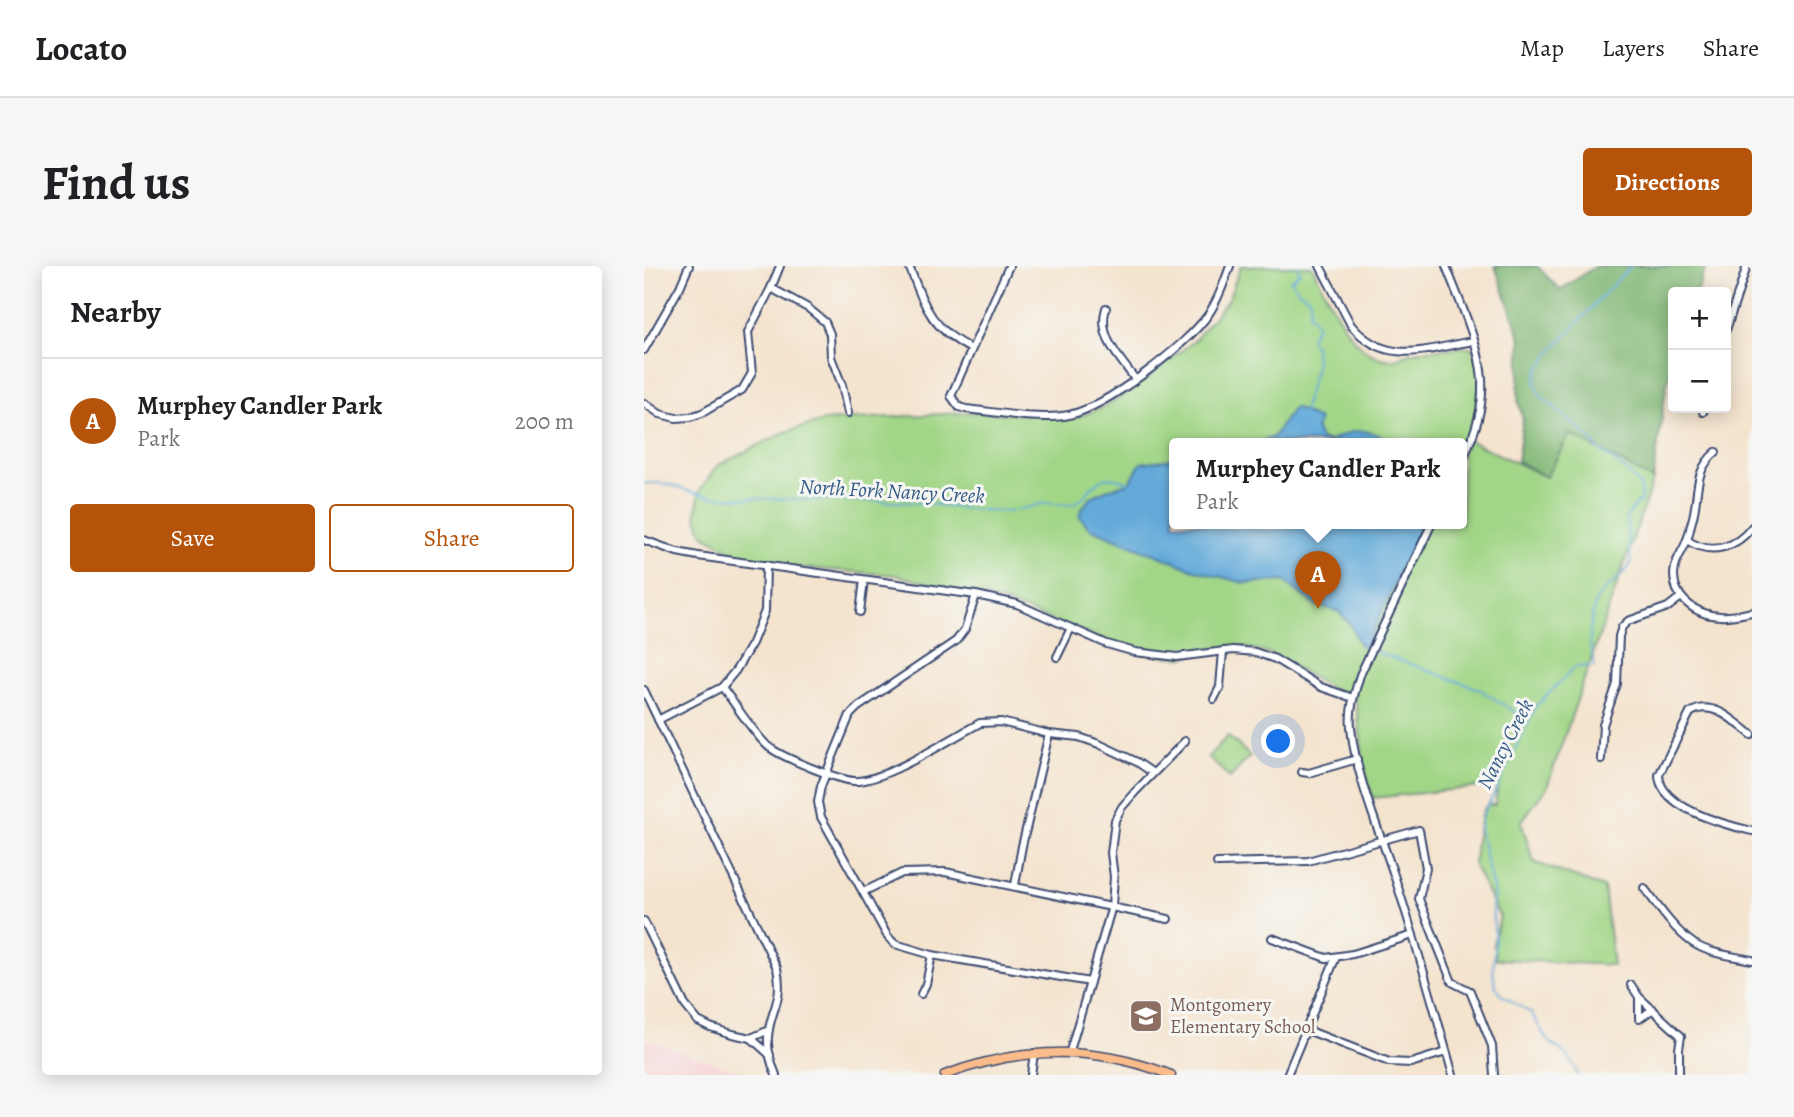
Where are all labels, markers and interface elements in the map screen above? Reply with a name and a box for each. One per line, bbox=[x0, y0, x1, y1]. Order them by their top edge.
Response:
text: Locato bbox=[35, 26, 127, 71]
text: Map bbox=[1520, 32, 1564, 64]
text: Layers bbox=[1602, 32, 1665, 64]
text: Share bbox=[1703, 32, 1759, 64]
button: Directions bbox=[1583, 148, 1752, 216]
text: Find us bbox=[42, 149, 190, 216]
map controls bbox=[1668, 287, 1731, 413]
button: + bbox=[1668, 287, 1731, 350]
text: Nearby bbox=[70, 292, 161, 332]
button: − bbox=[1668, 350, 1731, 413]
text: Murphey Candler Park bbox=[137, 388, 382, 423]
text: A bbox=[86, 406, 100, 437]
text: 200 m bbox=[515, 406, 574, 437]
text: Park bbox=[137, 423, 180, 454]
popup bbox=[1169, 438, 1467, 529]
text: Murphey Candler Park bbox=[1195, 451, 1441, 486]
water label: North Fork Nancy Creek bbox=[799, 472, 985, 510]
text: Park bbox=[1195, 486, 1239, 517]
button: Save bbox=[70, 504, 315, 572]
button: Share bbox=[329, 504, 574, 572]
pin: A bbox=[1295, 551, 1341, 609]
water label: Nancy Creek bbox=[1470, 694, 1540, 794]
your location bbox=[1261, 724, 1295, 758]
place label: Montgomery Elementary School bbox=[1170, 992, 1316, 1040]
school or university icon: Montgomery Elementary School bbox=[1127, 997, 1165, 1035]

